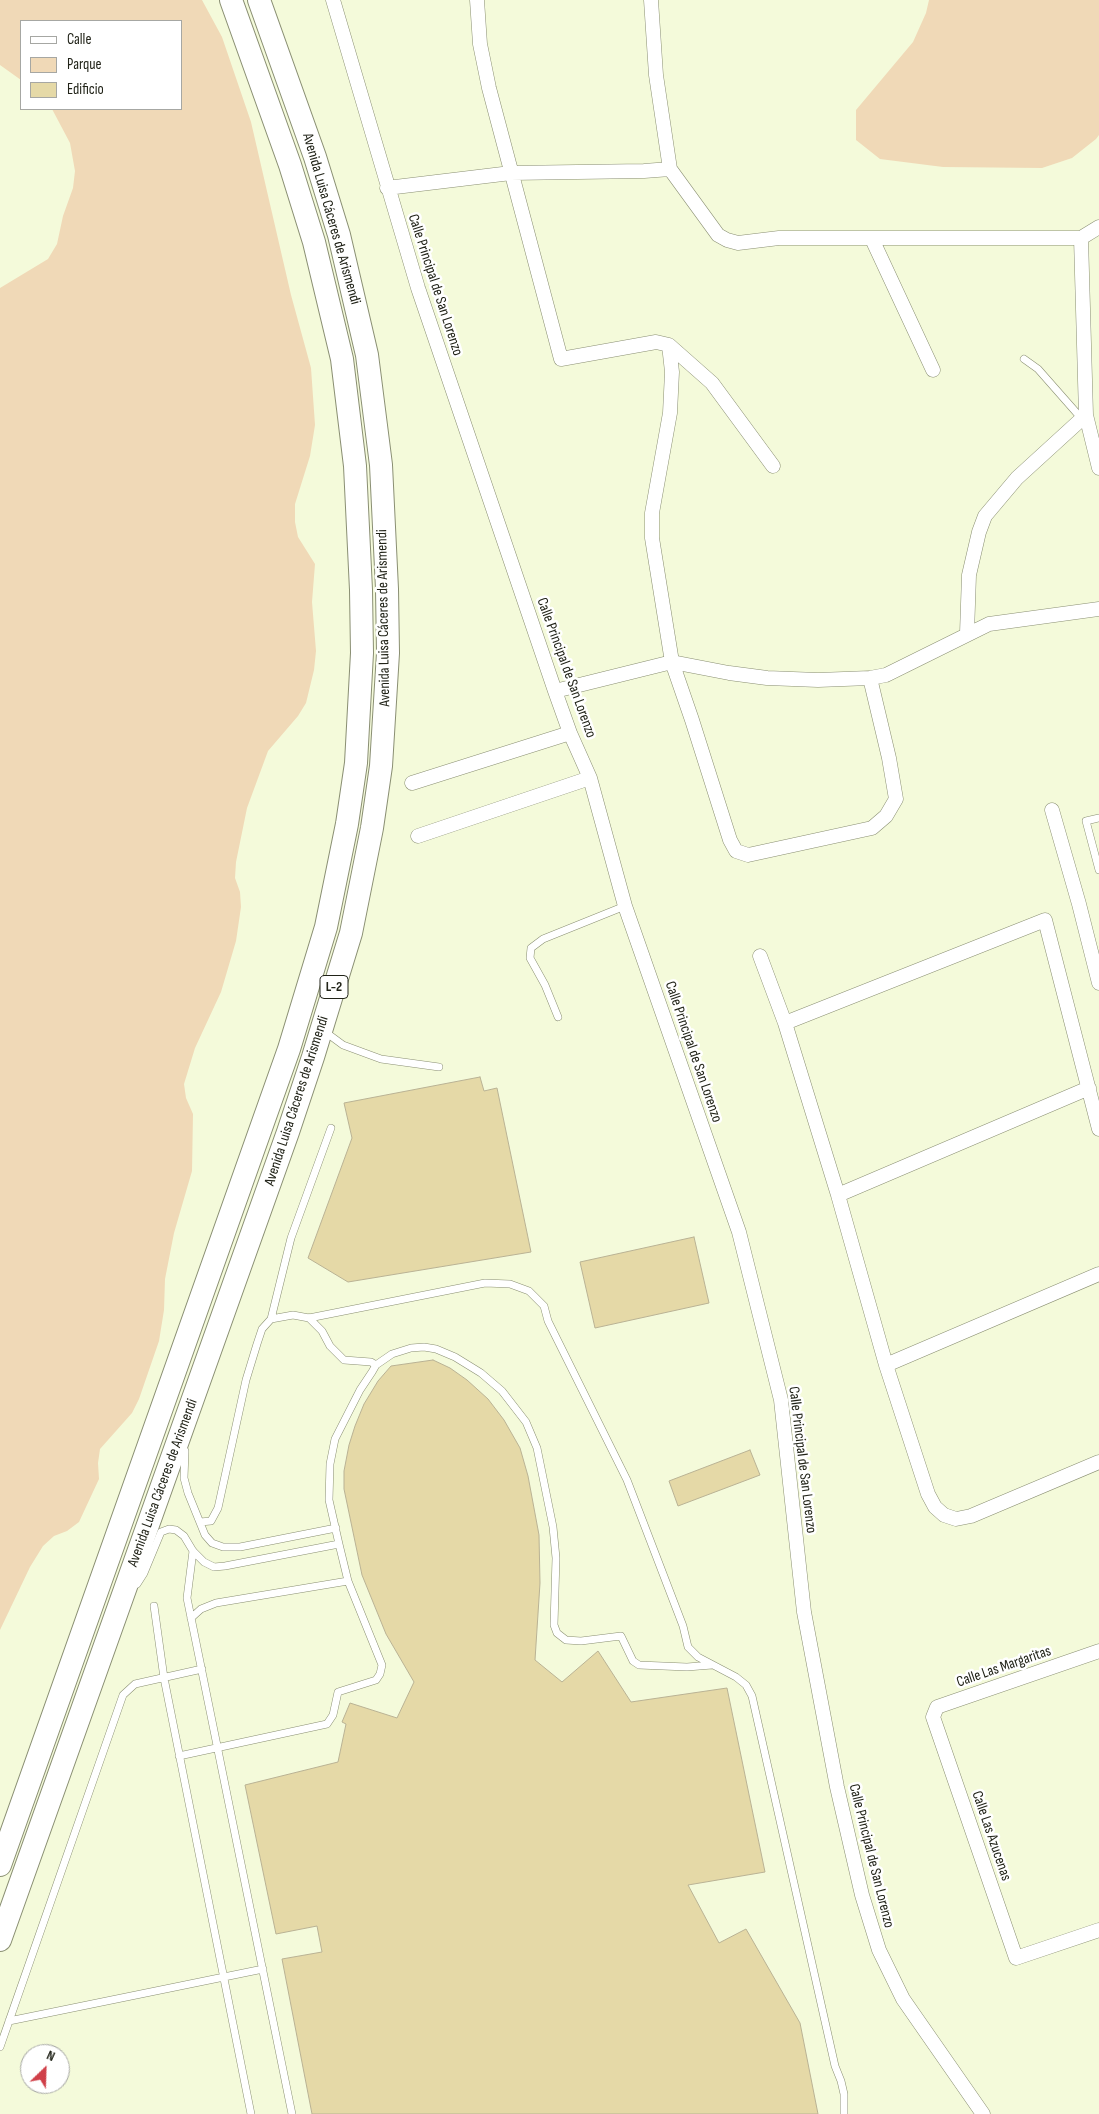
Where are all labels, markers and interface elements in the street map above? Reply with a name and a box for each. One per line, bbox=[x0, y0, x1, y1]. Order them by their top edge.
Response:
legend bbox=[20, 20, 182, 110]
text: Calle bbox=[67, 30, 91, 49]
text: Parque bbox=[67, 55, 102, 74]
text: Edificio bbox=[67, 80, 104, 99]
street label: Avenida Luisa Cáceres de Arismendi bbox=[298, 131, 364, 307]
street label: Calle Principal de San Lorenzo bbox=[404, 212, 466, 358]
street label: Avenida Luisa Cáceres de Arismendi bbox=[373, 529, 395, 707]
street label: Calle Principal de San Lorenzo bbox=[532, 595, 600, 741]
road number: L-2 bbox=[320, 976, 348, 999]
street label: Calle Principal de San Lorenzo bbox=[660, 979, 726, 1125]
street label: Avenida Luisa Cáceres de Arismendi bbox=[261, 1014, 333, 1188]
street label: Calle Principal de San Lorenzo bbox=[784, 1386, 820, 1534]
street label: Avenida Luisa Cáceres de Arismendi bbox=[124, 1397, 202, 1569]
street label: Calle Las Margaritas bbox=[954, 1642, 1054, 1692]
street label: Calle Principal de San Lorenzo bbox=[844, 1782, 898, 1930]
street label: Calle Las Azucenas bbox=[967, 1789, 1015, 1883]
north arrow bbox=[20, 2044, 70, 2094]
text: N bbox=[44, 2046, 58, 2065]

